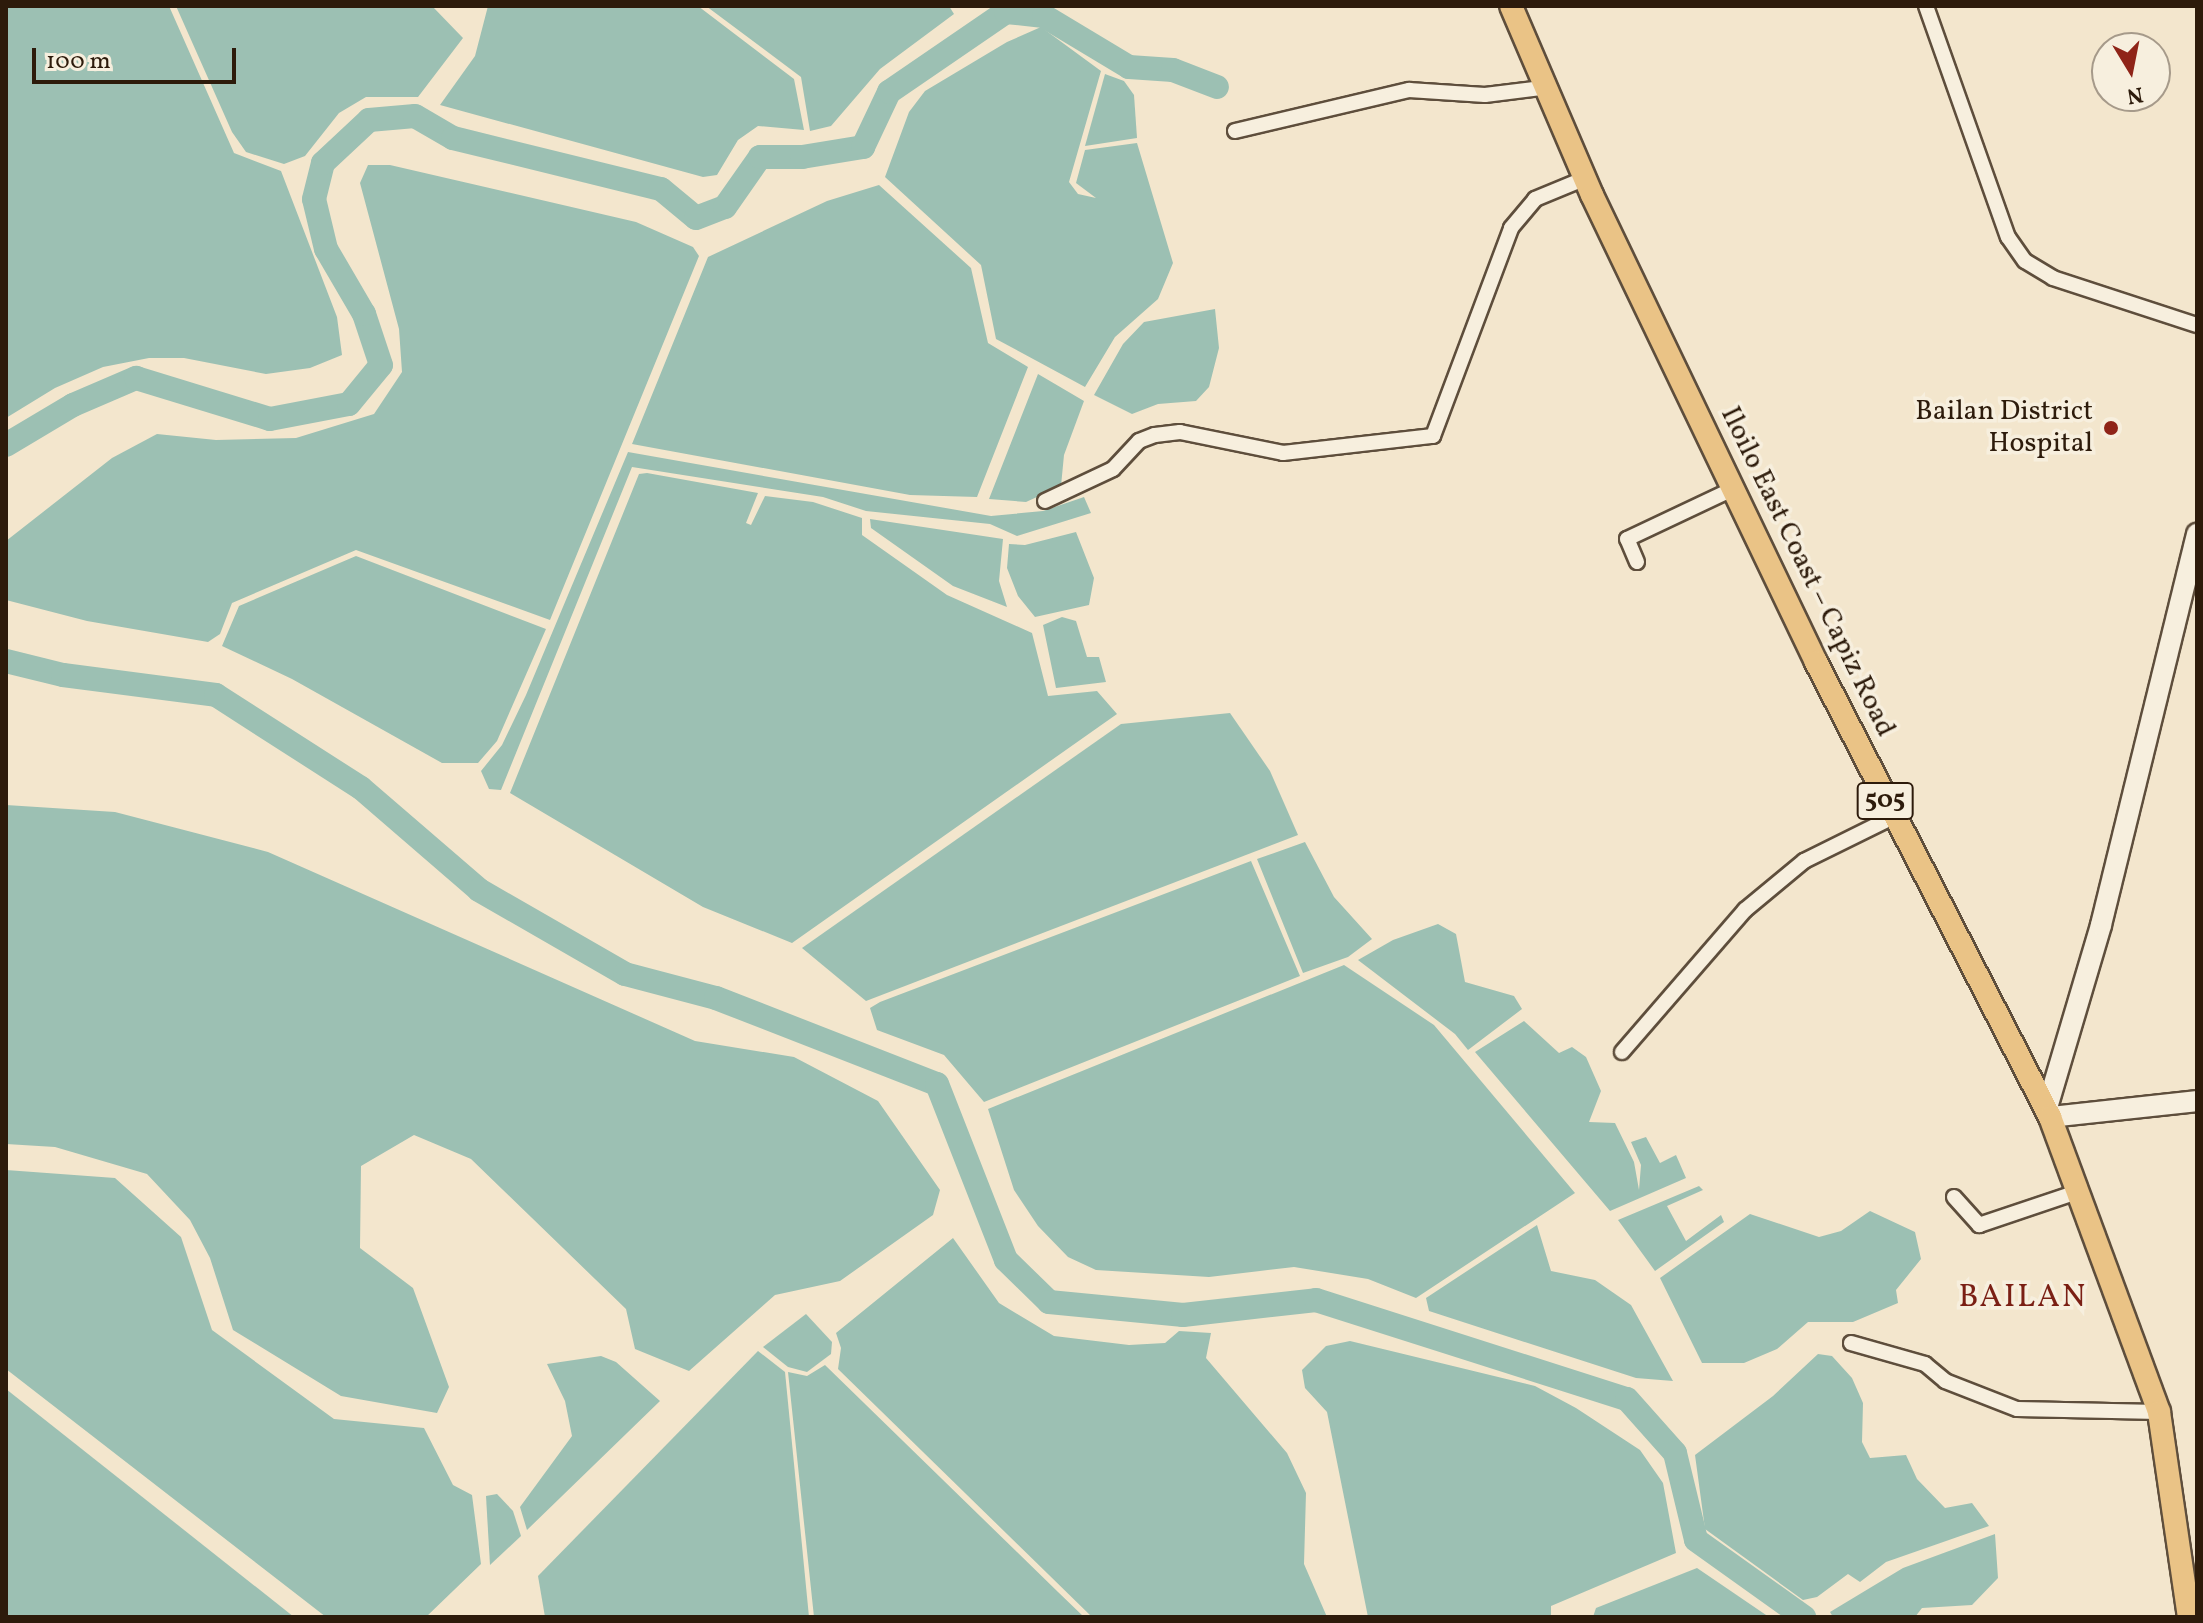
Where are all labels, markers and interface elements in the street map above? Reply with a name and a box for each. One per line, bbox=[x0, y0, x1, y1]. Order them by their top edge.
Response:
scale bar bbox=[36, 32, 240, 82]
north arrow bbox=[2091, 32, 2171, 112]
text: 100 m bbox=[46, 45, 111, 79]
text: N bbox=[2124, 78, 2145, 111]
place label: Bailan District Hospital bbox=[1915, 395, 2093, 461]
street label: Iloilo East Coast – Capiz Road bbox=[1712, 401, 1902, 743]
marker: Bailan District Hospital bbox=[2100, 417, 2122, 439]
road number: 505 bbox=[1855, 779, 1915, 823]
district label: BAILAN bbox=[1958, 1279, 2088, 1317]

